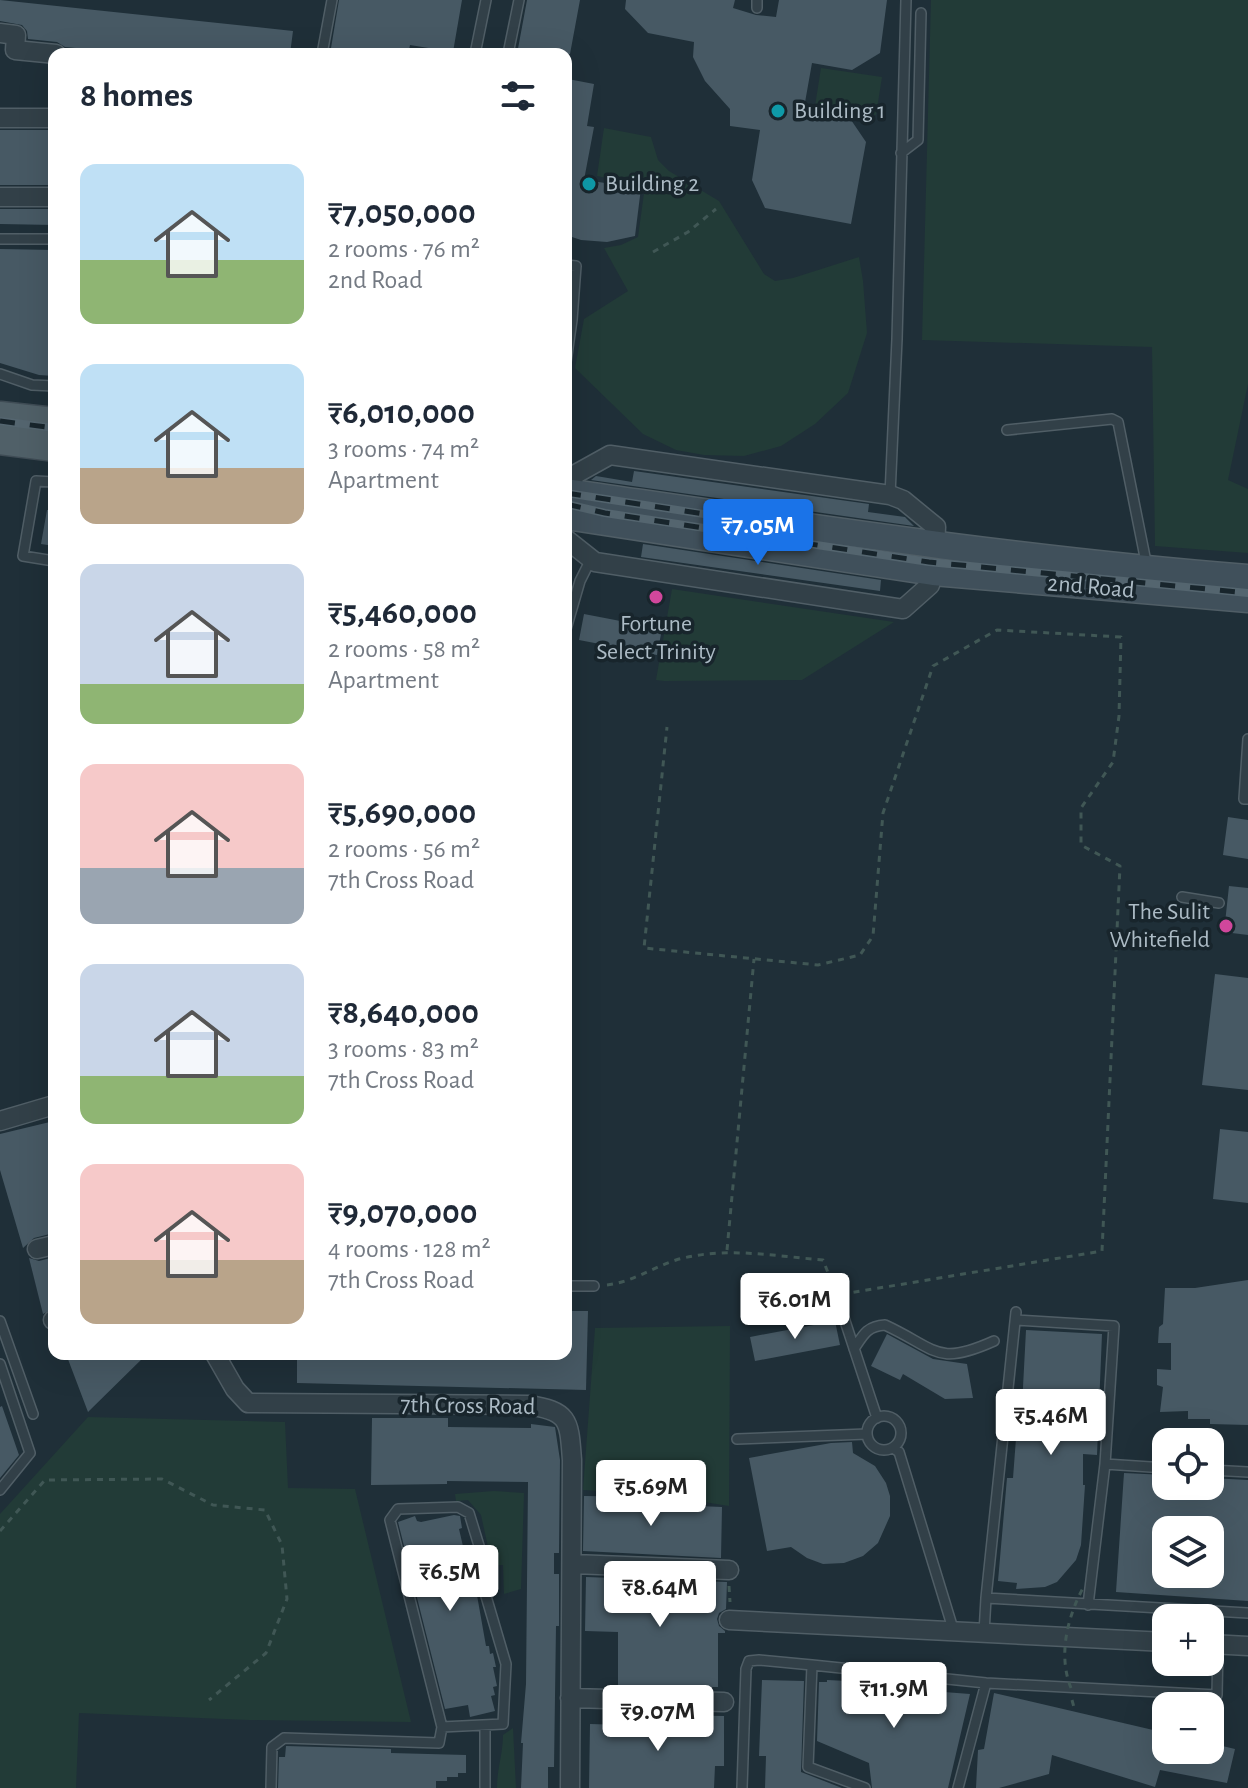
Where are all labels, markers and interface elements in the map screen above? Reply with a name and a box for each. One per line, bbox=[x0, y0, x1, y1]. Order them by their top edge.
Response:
icon: filters bbox=[496, 74, 540, 118]
text: 8 homes bbox=[80, 79, 193, 113]
place label: Building 1 bbox=[794, 99, 885, 123]
marker: Building 1 bbox=[769, 102, 787, 120]
place label: Building 2 bbox=[605, 172, 699, 196]
marker: Building 2 bbox=[580, 175, 598, 193]
icon: home bbox=[144, 196, 240, 292]
text: ₹7,050,000 bbox=[328, 196, 476, 230]
text: 2 rooms · 76 m² bbox=[328, 236, 480, 262]
text: 2nd Road bbox=[328, 267, 423, 293]
icon: home bbox=[144, 396, 240, 492]
text: ₹6,010,000 bbox=[328, 396, 475, 430]
text: 3 rooms · 74 m² bbox=[328, 436, 479, 462]
text: Apartment bbox=[328, 467, 439, 493]
pin: ₹7.05M bbox=[693, 499, 823, 567]
text: ₹7.05M bbox=[721, 512, 795, 538]
street label: 2nd Road bbox=[1046, 571, 1136, 603]
marker: Fortune Select Trinity bbox=[647, 588, 665, 606]
icon: home bbox=[144, 596, 240, 692]
text: ₹5,460,000 bbox=[328, 596, 477, 630]
place label: Fortune Select Trinity bbox=[596, 612, 716, 664]
text: 2 rooms · 58 m² bbox=[328, 636, 480, 662]
text: Apartment bbox=[328, 667, 439, 693]
icon: home bbox=[144, 796, 240, 892]
text: ₹5,690,000 bbox=[328, 796, 476, 830]
text: 2 rooms · 56 m² bbox=[328, 836, 480, 862]
text: 7th Cross Road bbox=[328, 867, 474, 893]
place label: The Sulit Whitefield bbox=[1109, 900, 1210, 952]
marker: The Sulit Whitefield bbox=[1217, 917, 1235, 935]
icon: home bbox=[144, 996, 240, 1092]
text: ₹8,640,000 bbox=[328, 996, 479, 1030]
text: 3 rooms · 83 m² bbox=[328, 1036, 479, 1062]
text: 7th Cross Road bbox=[328, 1067, 474, 1093]
icon: home bbox=[144, 1196, 240, 1292]
text: ₹9,070,000 bbox=[328, 1196, 478, 1230]
text: 4 rooms · 128 m² bbox=[328, 1236, 491, 1262]
text: 7th Cross Road bbox=[328, 1267, 474, 1293]
pin: ₹6.01M bbox=[730, 1273, 860, 1341]
text: ₹6.01M bbox=[758, 1286, 832, 1312]
pin: ₹5.46M bbox=[986, 1389, 1116, 1457]
street label: 7th Cross Road bbox=[400, 1393, 536, 1419]
text: ₹5.46M bbox=[1014, 1402, 1088, 1428]
map controls bbox=[1152, 1428, 1224, 1764]
button: locate bbox=[1152, 1428, 1224, 1500]
pin: ₹5.69M bbox=[586, 1460, 716, 1528]
text: ₹5.69M bbox=[614, 1473, 688, 1499]
button: layers bbox=[1152, 1516, 1224, 1588]
pin: ₹6.5M bbox=[394, 1545, 506, 1613]
text: ₹6.5M bbox=[419, 1558, 481, 1584]
pin: ₹8.64M bbox=[595, 1561, 725, 1629]
text: ₹8.64M bbox=[622, 1574, 698, 1600]
button: + bbox=[1152, 1604, 1224, 1676]
pin: ₹11.9M bbox=[829, 1662, 959, 1730]
text: ₹11.9M bbox=[860, 1675, 928, 1701]
pin: ₹9.07M bbox=[593, 1685, 723, 1753]
button: − bbox=[1152, 1692, 1224, 1764]
text: ₹9.07M bbox=[621, 1698, 695, 1724]

